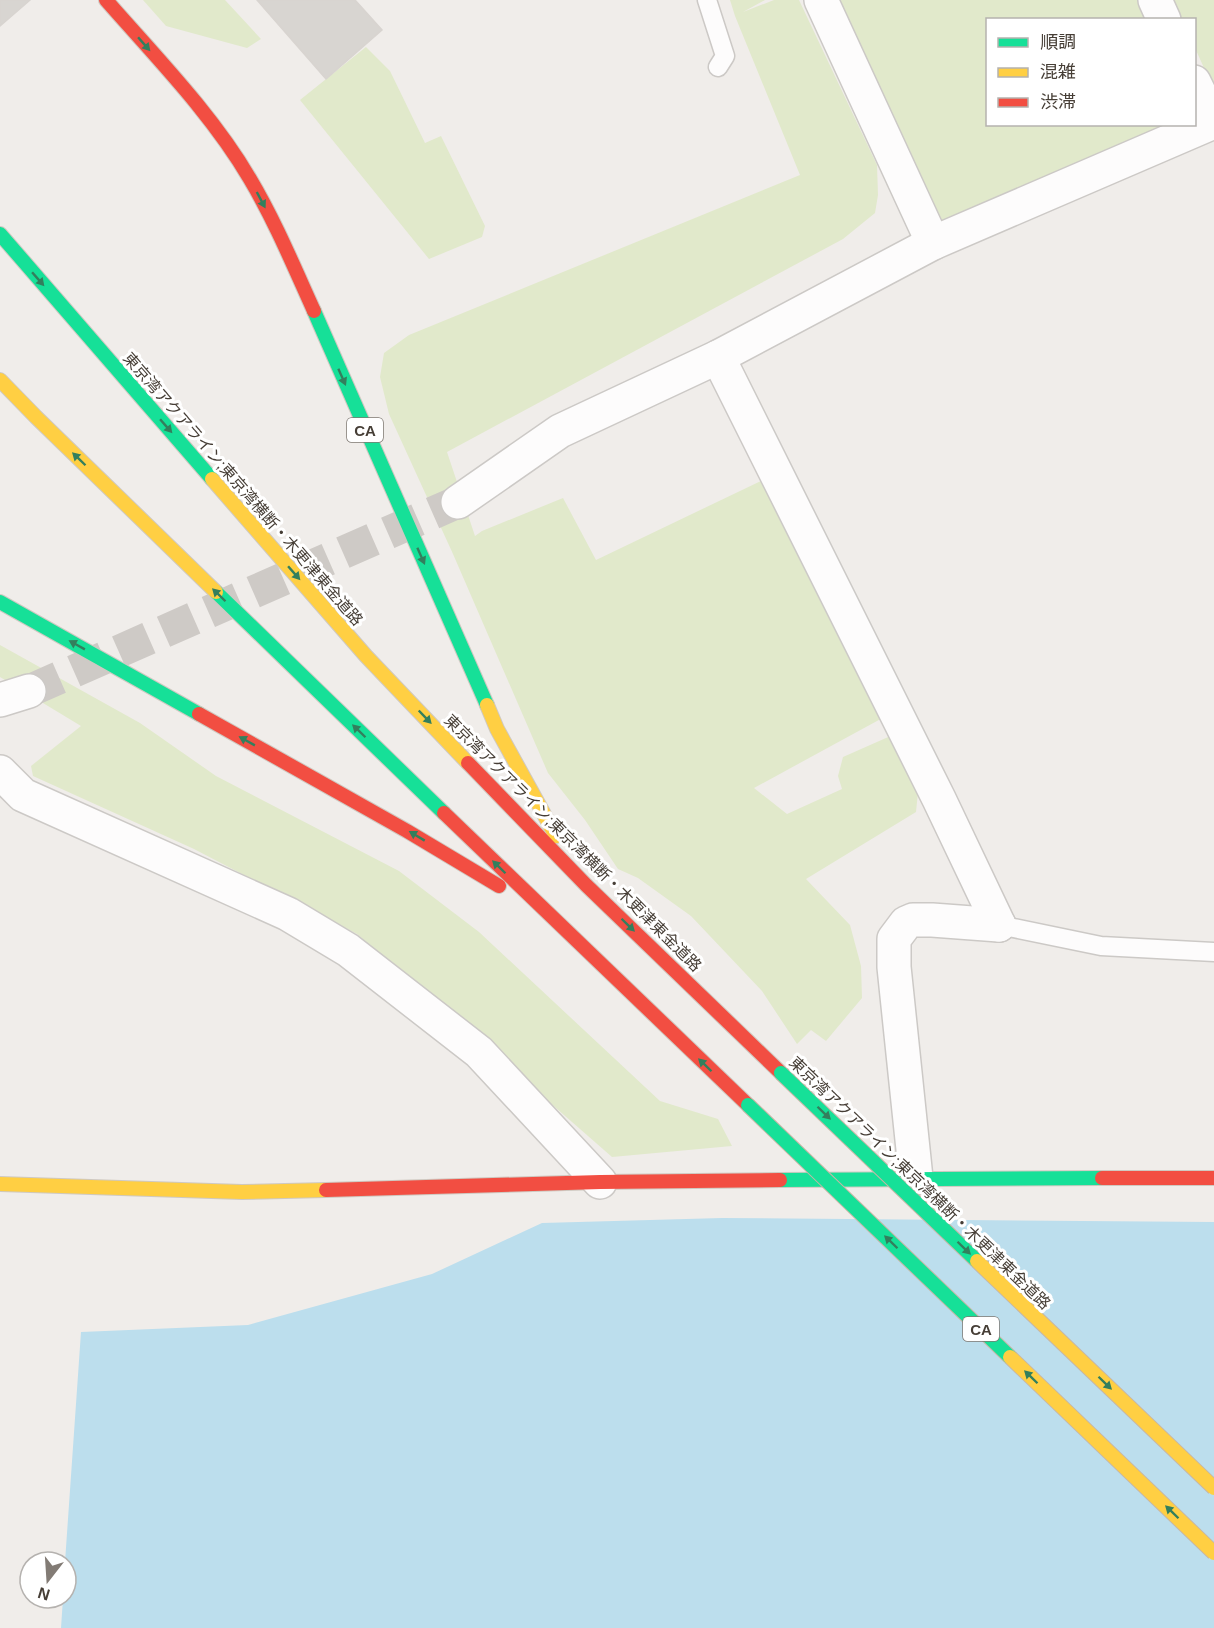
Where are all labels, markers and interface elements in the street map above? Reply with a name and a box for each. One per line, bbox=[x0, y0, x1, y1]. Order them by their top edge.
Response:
legend bbox=[986, 18, 1196, 126]
text: 順調 bbox=[1040, 32, 1076, 52]
one-way arrow bbox=[138, 36, 151, 52]
text: 混雑 bbox=[1040, 62, 1076, 82]
text: 渋滞 bbox=[1040, 92, 1076, 112]
one-way arrow bbox=[256, 191, 266, 208]
one-way arrow bbox=[31, 271, 45, 286]
street label: 東京湾アクアライン;東京湾横断・木更津東金道路 bbox=[120, 349, 366, 629]
one-way arrow bbox=[338, 368, 347, 386]
one-way arrow bbox=[159, 418, 172, 433]
road number: CA bbox=[347, 418, 383, 442]
one-way arrow bbox=[73, 453, 87, 467]
one-way arrow bbox=[416, 547, 425, 564]
one-way arrow bbox=[287, 565, 300, 580]
one-way arrow bbox=[212, 589, 227, 602]
one-way arrow bbox=[68, 640, 85, 650]
one-way arrow bbox=[418, 710, 432, 725]
street label: 東京湾アクアライン;東京湾横断・木更津東金道路 bbox=[441, 711, 705, 975]
one-way arrow bbox=[351, 724, 366, 738]
one-way arrow bbox=[239, 735, 255, 746]
one-way arrow bbox=[408, 831, 425, 841]
one-way arrow bbox=[492, 860, 506, 874]
one-way arrow bbox=[620, 918, 635, 932]
street label: 東京湾アクアライン;東京湾横断・木更津東金道路 bbox=[786, 1053, 1054, 1313]
one-way arrow bbox=[698, 1058, 713, 1072]
one-way arrow bbox=[816, 1106, 830, 1120]
one-way arrow bbox=[883, 1235, 898, 1249]
one-way arrow bbox=[957, 1241, 971, 1255]
road number: CA bbox=[963, 1317, 999, 1341]
one-way arrow bbox=[1025, 1371, 1039, 1385]
one-way arrow bbox=[1098, 1376, 1112, 1390]
one-way arrow bbox=[1165, 1506, 1179, 1520]
north arrow bbox=[18, 1550, 78, 1610]
text: N bbox=[36, 1584, 52, 1604]

